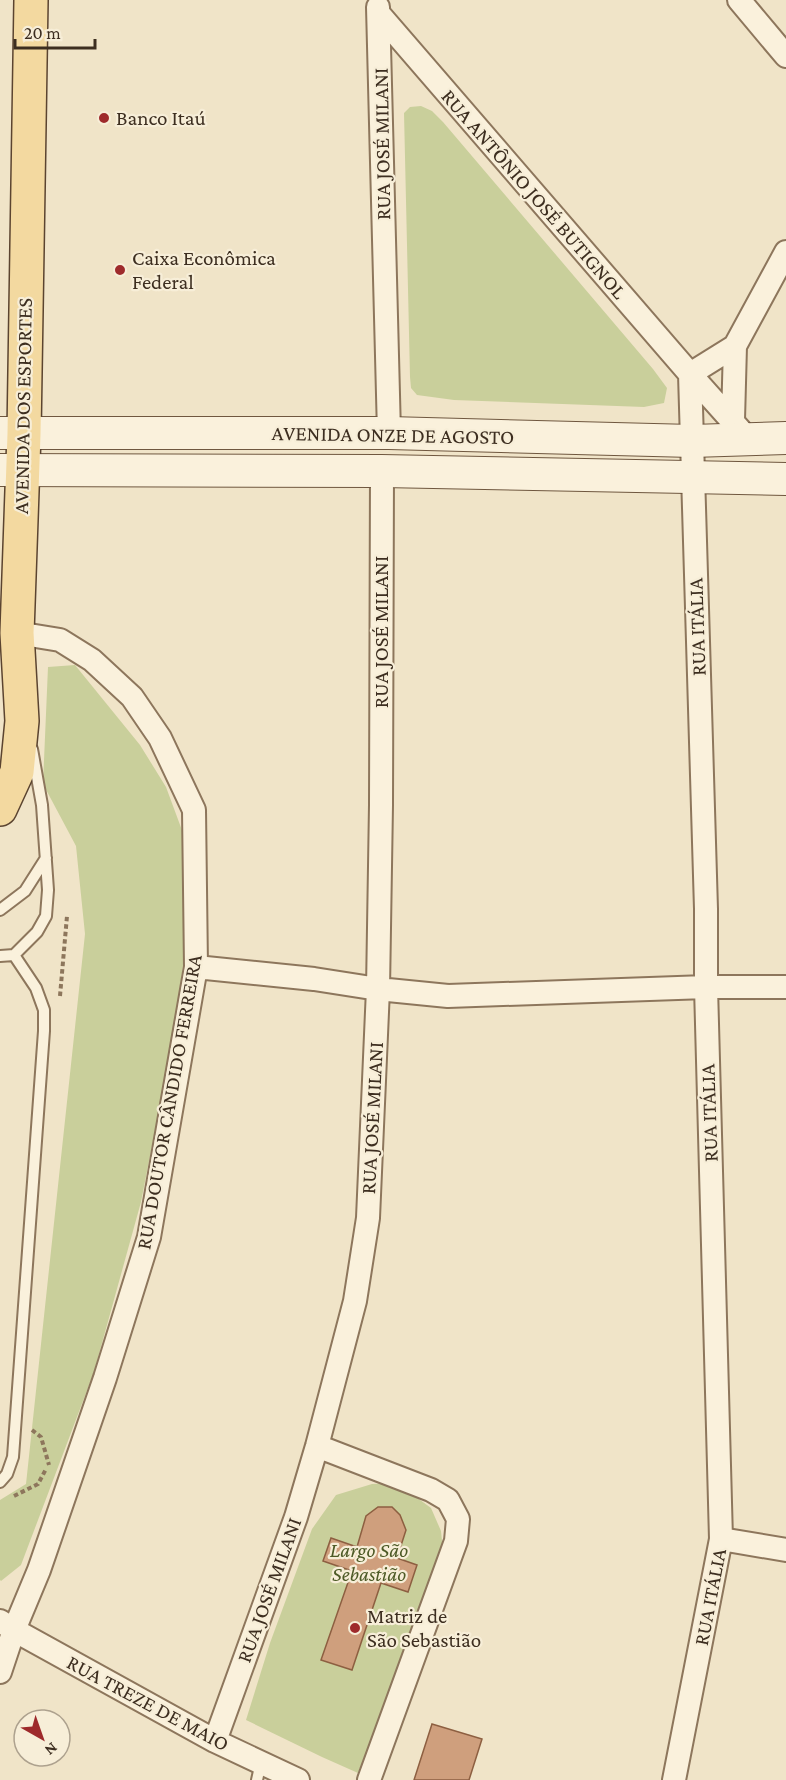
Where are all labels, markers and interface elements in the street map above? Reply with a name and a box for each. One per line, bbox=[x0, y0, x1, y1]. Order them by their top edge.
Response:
scale bar bbox=[15, 12, 94, 50]
text: 20 m bbox=[24, 23, 61, 43]
street label: RUA JOSÉ MILANI bbox=[369, 68, 395, 220]
street label: RUA ANTÔNIO JOSÉ BUTIGNOL bbox=[436, 84, 632, 304]
place label: Banco Itaú bbox=[116, 106, 206, 130]
marker: Banco Itaú bbox=[97, 111, 111, 125]
place label: Caixa Econômica Federal bbox=[132, 246, 276, 294]
marker: Caixa Econômica Federal bbox=[113, 263, 127, 277]
street label: AVENIDA DOS ESPORTES bbox=[9, 297, 37, 514]
street label: AVENIDA ONZE DE AGOSTO bbox=[272, 421, 514, 449]
street label: RUA JOSÉ MILANI bbox=[369, 556, 393, 708]
street label: RUA ITÁLIA bbox=[683, 577, 711, 677]
street label: RUA DOUTOR CÂNDIDO FERREIRA bbox=[131, 953, 207, 1251]
street label: RUA JOSÉ MILANI bbox=[356, 1041, 388, 1195]
street label: RUA ITÁLIA bbox=[695, 1063, 723, 1163]
street label: RUA JOSÉ MILANI bbox=[232, 1514, 306, 1666]
park label: Largo São Sebastião bbox=[330, 1538, 408, 1586]
street label: RUA ITÁLIA bbox=[689, 1546, 731, 1648]
place label: Matriz de São Sebastião bbox=[367, 1604, 481, 1652]
marker: Matriz de São Sebastião bbox=[348, 1621, 362, 1635]
street label: RUA TREZE DE MAIO bbox=[63, 1650, 233, 1756]
north arrow bbox=[12, 1708, 72, 1768]
text: N bbox=[42, 1739, 61, 1759]

